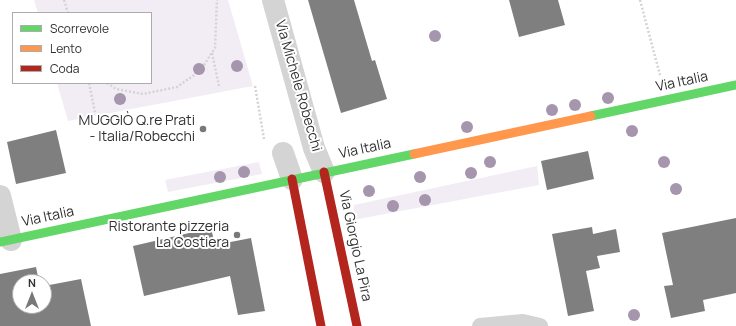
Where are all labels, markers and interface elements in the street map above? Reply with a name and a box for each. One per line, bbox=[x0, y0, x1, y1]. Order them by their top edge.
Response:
legend bbox=[12, 12, 152, 84]
street label: Via Michele Robecchi bbox=[271, 18, 325, 154]
text: Scorrevole bbox=[50, 20, 109, 37]
text: Lento bbox=[50, 40, 82, 57]
text: Coda bbox=[50, 60, 79, 77]
street label: Via Italia bbox=[654, 68, 710, 96]
place label: MUGGIÒ Q.re Prati - Italia/Robecchi bbox=[78, 113, 195, 146]
marker: MUGGIÒ Q.re Prati - Italia/Robecchi bbox=[198, 124, 208, 134]
street label: Via Italia bbox=[337, 135, 393, 163]
street label: Via Giorgio La Pira bbox=[335, 189, 375, 303]
street label: Via Italia bbox=[20, 203, 76, 231]
place label: Ristorante pizzeria La Costiera bbox=[109, 219, 229, 252]
marker: Ristorante pizzeria La Costiera bbox=[232, 230, 242, 240]
north arrow bbox=[12, 274, 52, 314]
text: N bbox=[28, 275, 36, 290]

